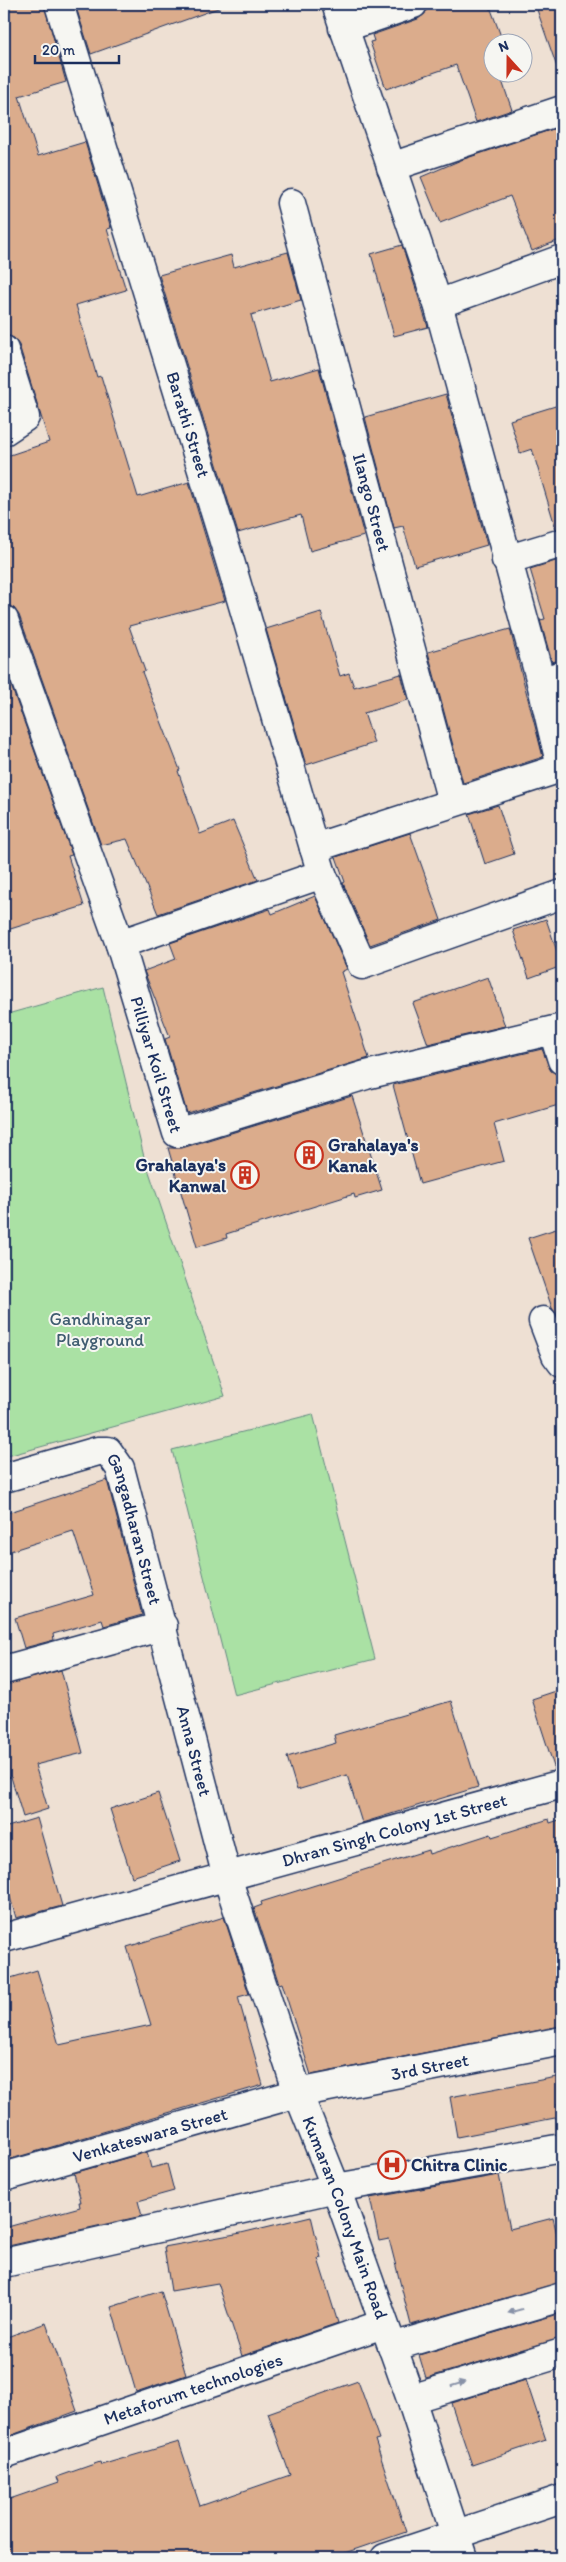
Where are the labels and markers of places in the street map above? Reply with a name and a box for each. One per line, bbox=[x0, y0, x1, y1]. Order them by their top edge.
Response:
place label: Grahalaya's Kanak bbox=[328, 1134, 419, 1177]
building icon: Grahalaya's Kanak bbox=[294, 1140, 324, 1170]
place label: Grahalaya's Kanwal bbox=[135, 1154, 227, 1197]
building icon: Grahalaya's Kanwal bbox=[230, 1160, 260, 1190]
hospital icon: Chitra Clinic bbox=[377, 2150, 407, 2180]
place label: Chitra Clinic bbox=[411, 2154, 508, 2176]

